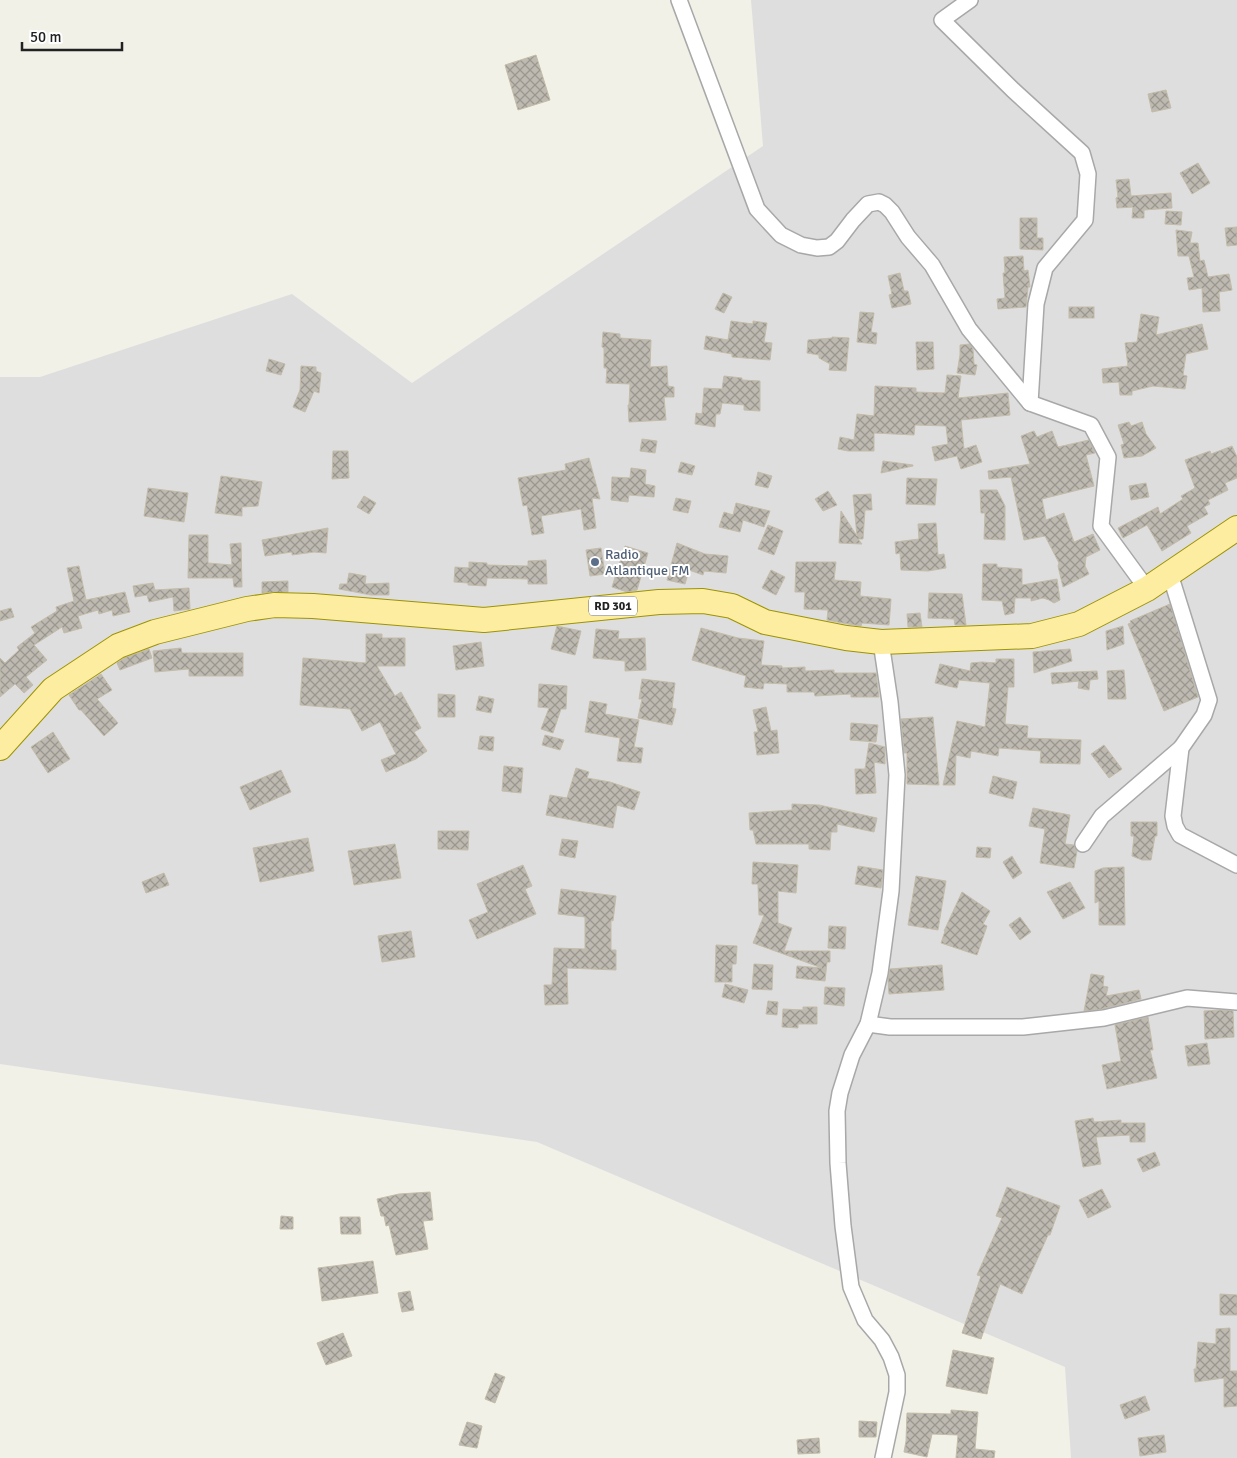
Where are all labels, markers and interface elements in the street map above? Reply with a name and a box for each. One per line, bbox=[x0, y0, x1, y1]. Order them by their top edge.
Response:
scale bar bbox=[22, 20, 122, 52]
text: 50 m bbox=[30, 28, 61, 46]
place label: Radio Atlantique FM bbox=[605, 546, 690, 579]
marker: Radio Atlantique FM bbox=[589, 556, 601, 568]
road number: RD 301 bbox=[589, 596, 637, 616]

